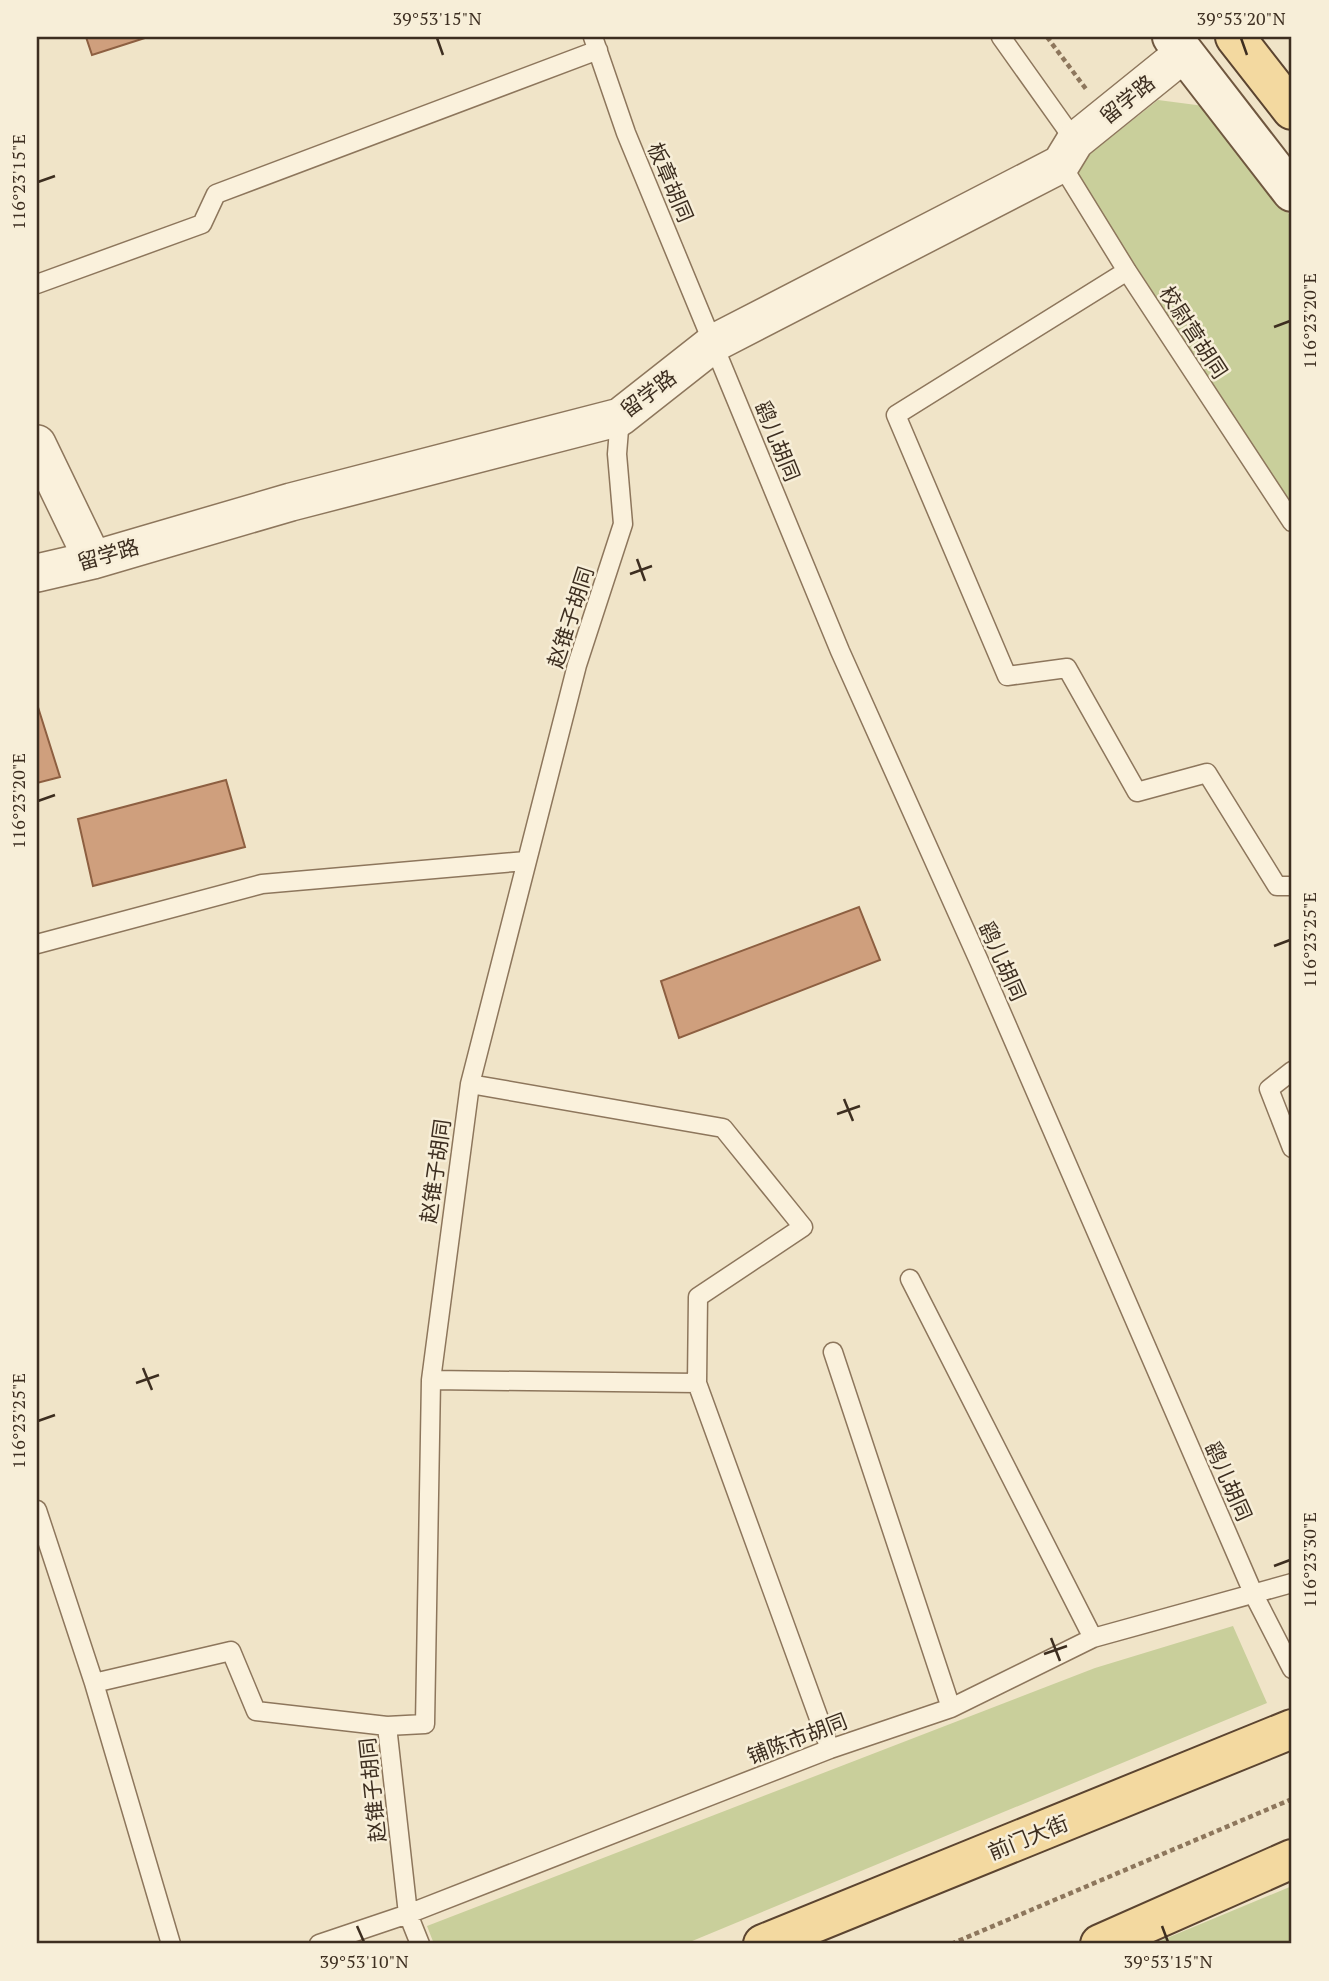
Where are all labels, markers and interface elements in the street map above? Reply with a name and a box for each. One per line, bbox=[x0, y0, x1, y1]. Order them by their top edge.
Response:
text: 39°53'15"N bbox=[392, 6, 482, 30]
text: 39°53'20"N bbox=[1196, 6, 1286, 30]
street label: 留学路 bbox=[1094, 68, 1160, 130]
text: 116°23'15"E bbox=[6, 134, 30, 230]
street label: 板章胡同 bbox=[642, 138, 700, 226]
text: 116°23'20"E bbox=[1297, 273, 1321, 369]
street label: 校尉营胡同 bbox=[1154, 280, 1234, 384]
street label: 留学路 bbox=[614, 363, 682, 423]
street label: 鹞儿胡同 bbox=[749, 397, 807, 485]
street label: 留学路 bbox=[74, 532, 142, 576]
street label: 赵锥子胡同 bbox=[540, 563, 600, 671]
text: 116°23'20"E bbox=[6, 753, 30, 849]
text: 116°23'25"E bbox=[1297, 892, 1321, 988]
street label: 鹞儿胡同 bbox=[973, 917, 1033, 1005]
street label: 赵锥子胡同 bbox=[414, 1117, 456, 1225]
text: 116°23'25"E bbox=[6, 1373, 30, 1469]
street label: 鹞儿胡同 bbox=[1199, 1437, 1259, 1525]
text: 116°23'30"E bbox=[1297, 1512, 1321, 1608]
street label: 铺陈市胡同 bbox=[743, 1706, 851, 1770]
street label: 赵锥子胡同 bbox=[353, 1736, 391, 1844]
street label: 前门大街 bbox=[984, 1808, 1072, 1866]
text: 39°53'10"N bbox=[319, 1949, 409, 1973]
text: 39°53'15"N bbox=[1123, 1949, 1213, 1973]

